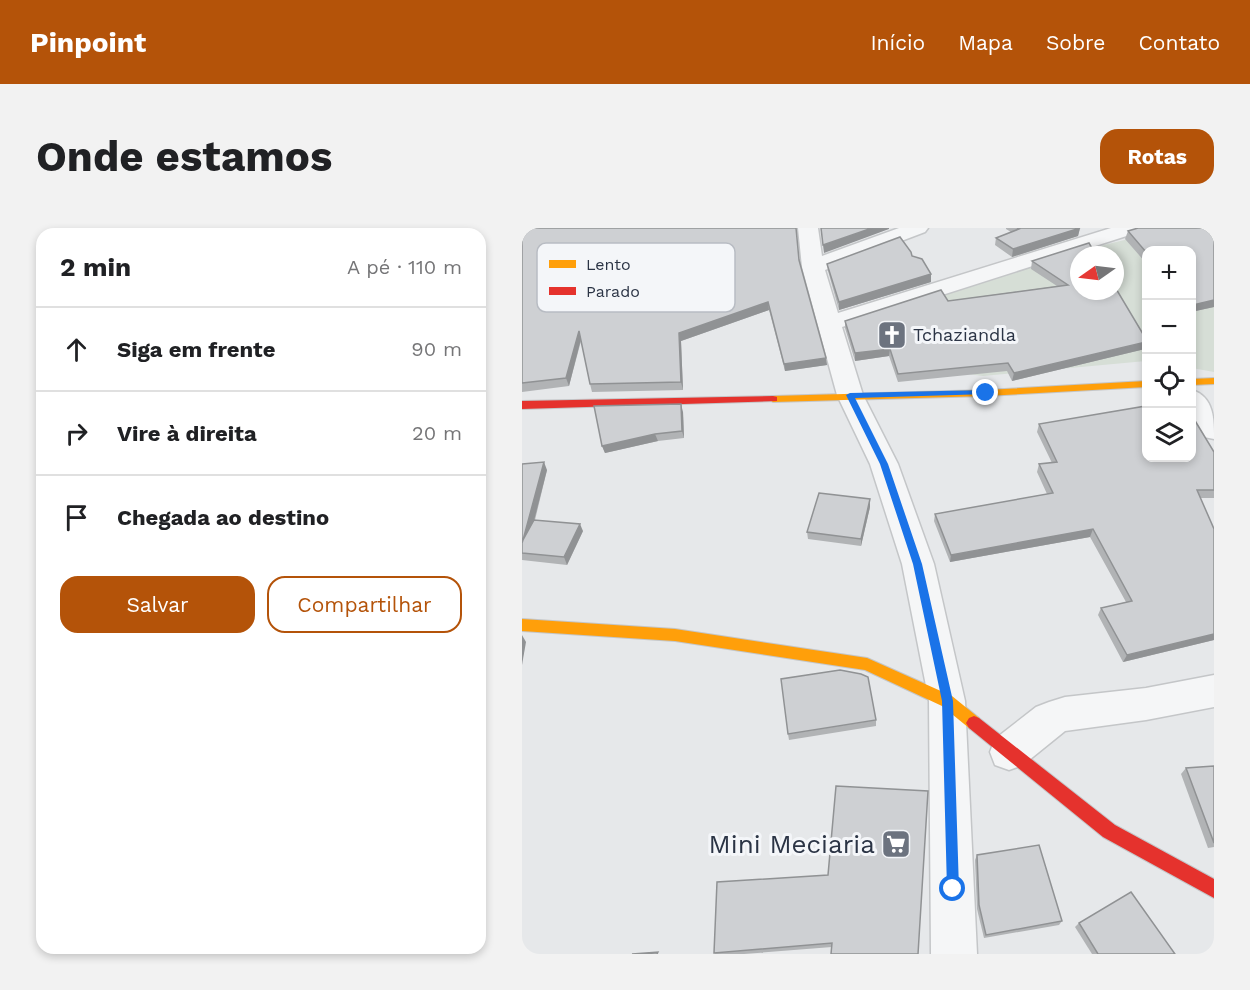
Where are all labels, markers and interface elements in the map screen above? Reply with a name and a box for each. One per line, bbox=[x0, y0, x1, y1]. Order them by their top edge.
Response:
text: Pinpoint bbox=[30, 26, 146, 59]
text: Início bbox=[870, 30, 925, 55]
text: Mapa bbox=[958, 30, 1013, 55]
text: Sobre bbox=[1046, 30, 1105, 55]
text: Contato bbox=[1138, 30, 1220, 55]
button: Rotas bbox=[1100, 129, 1214, 184]
text: Onde estamos bbox=[36, 132, 332, 181]
legend bbox=[537, 243, 735, 312]
north arrow bbox=[1070, 246, 1124, 300]
map controls bbox=[1142, 246, 1196, 462]
button: + bbox=[1142, 246, 1196, 300]
text: 2 min bbox=[60, 252, 131, 282]
text: A pé · 110 m bbox=[347, 255, 462, 279]
text: Lento bbox=[586, 255, 631, 274]
text: Parado bbox=[586, 282, 640, 301]
button: − bbox=[1142, 300, 1196, 354]
church icon: Tchaziandla bbox=[876, 319, 908, 351]
place label: Tchaziandla bbox=[913, 324, 1016, 345]
icon: ahead bbox=[60, 333, 93, 366]
text: Siga em frente bbox=[117, 337, 275, 362]
text: 90 m bbox=[411, 337, 462, 361]
button: locate bbox=[1142, 354, 1196, 408]
route end bbox=[972, 379, 998, 405]
button: layers bbox=[1142, 408, 1196, 462]
icon: right bbox=[60, 417, 93, 450]
text: Vire à direita bbox=[117, 421, 257, 446]
text: 20 m bbox=[412, 421, 462, 445]
icon: arrive bbox=[60, 501, 93, 534]
text: Chegada ao destino bbox=[117, 505, 329, 530]
button: Salvar bbox=[60, 576, 255, 633]
button: Compartilhar bbox=[267, 576, 462, 633]
supermarket icon: Mini Meciaria bbox=[880, 828, 912, 860]
place label: Mini Meciaria bbox=[709, 829, 875, 859]
route start bbox=[939, 875, 965, 901]

